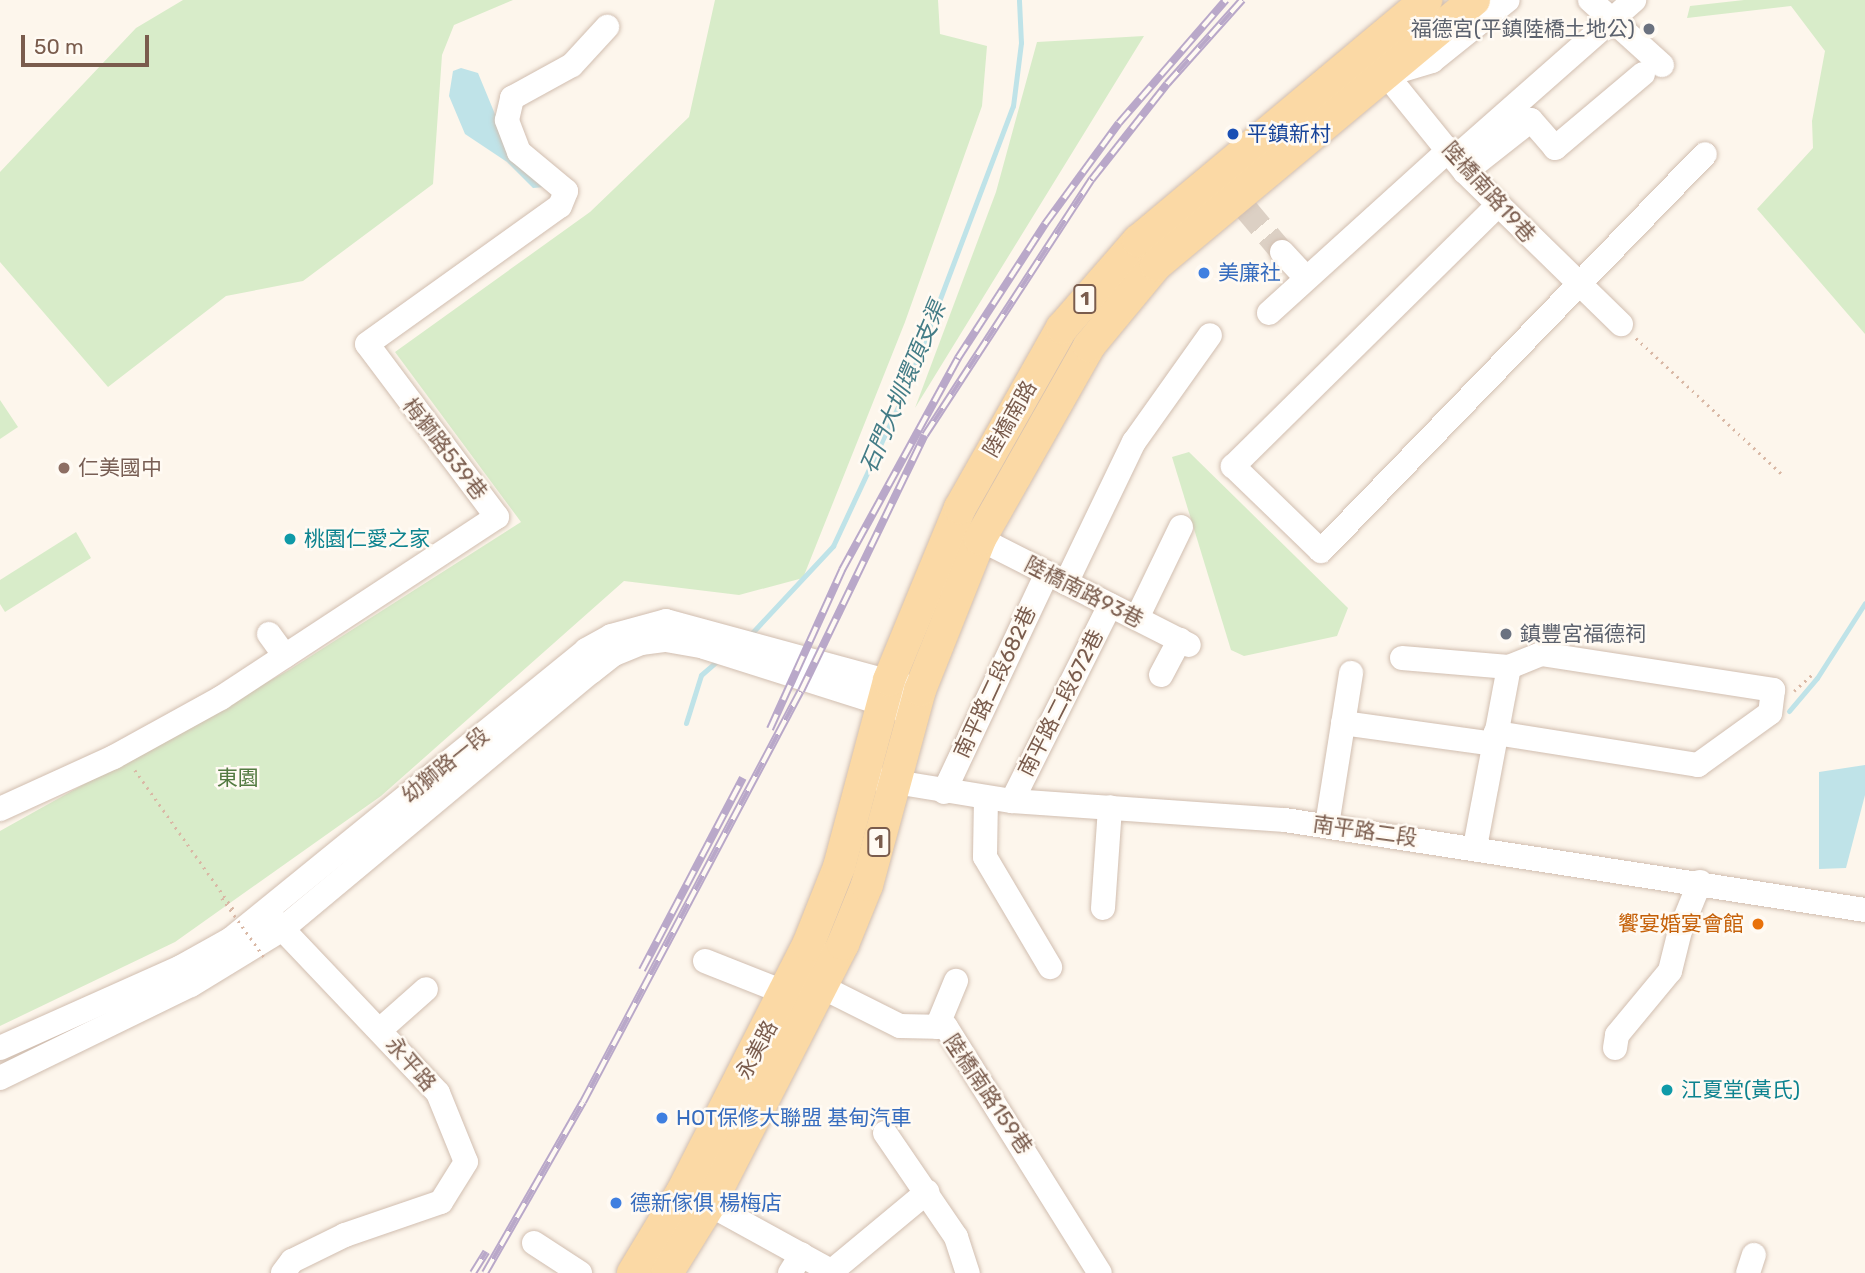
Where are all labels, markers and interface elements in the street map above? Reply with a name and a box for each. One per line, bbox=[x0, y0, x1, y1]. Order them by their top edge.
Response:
place label: 福德宮(平鎮陸橋土地公) bbox=[1411, 16, 1635, 42]
scale bar bbox=[24, 21, 152, 65]
marker: 福德宮(平鎮陸橋土地公) bbox=[1641, 21, 1657, 37]
text: 50 m bbox=[34, 34, 84, 59]
place label: 平鎮新村 bbox=[1247, 121, 1331, 147]
marker: 平鎮新村 bbox=[1225, 126, 1241, 142]
street label: 陸橋南路19巷 bbox=[1437, 137, 1541, 247]
place label: 美廉社 bbox=[1218, 260, 1281, 286]
marker: 美廉社 bbox=[1196, 265, 1212, 281]
road number: 1 bbox=[1073, 284, 1097, 314]
water label: 石門大圳環頂支渠 bbox=[854, 297, 952, 477]
street label: 陸橋南路 bbox=[978, 376, 1042, 462]
street label: 梅獅路539巷 bbox=[398, 393, 492, 505]
place label: 仁美國中 bbox=[78, 455, 162, 481]
marker: 仁美國中 bbox=[56, 460, 72, 476]
place label: 桃園仁愛之家 bbox=[304, 526, 430, 552]
marker: 桃園仁愛之家 bbox=[282, 531, 298, 547]
street label: 陸橋南路93巷 bbox=[1020, 551, 1148, 633]
street label: 南平路二段682巷 bbox=[949, 602, 1041, 762]
place label: 鎮豐宮福德祠 bbox=[1520, 621, 1646, 647]
street label: 南平路二段672巷 bbox=[1013, 626, 1109, 780]
marker: 鎮豐宮福德祠 bbox=[1498, 626, 1514, 642]
street label: 幼獅路一段 bbox=[396, 722, 494, 808]
park label: 東園 bbox=[217, 765, 259, 791]
street label: 南平路二段 bbox=[1311, 811, 1419, 851]
road number: 1 bbox=[867, 827, 891, 858]
place label: 饗宴婚宴會館 bbox=[1618, 911, 1744, 937]
marker: 饗宴婚宴會館 bbox=[1750, 916, 1766, 932]
street label: 永美路 bbox=[731, 1016, 783, 1084]
street label: 陸橋南路159巷 bbox=[939, 1029, 1037, 1159]
street label: 永平路 bbox=[381, 1032, 441, 1096]
place label: 江夏堂(黃氏) bbox=[1681, 1077, 1800, 1103]
marker: 江夏堂(黃氏) bbox=[1659, 1082, 1675, 1098]
place label: HOT保修大聯盟 基甸汽車 bbox=[676, 1105, 911, 1131]
marker: HOT保修大聯盟 基甸汽車 bbox=[654, 1110, 670, 1126]
place label: 德新傢俱 楊梅店 bbox=[630, 1190, 782, 1216]
marker: 德新傢俱 楊梅店 bbox=[608, 1195, 624, 1211]

